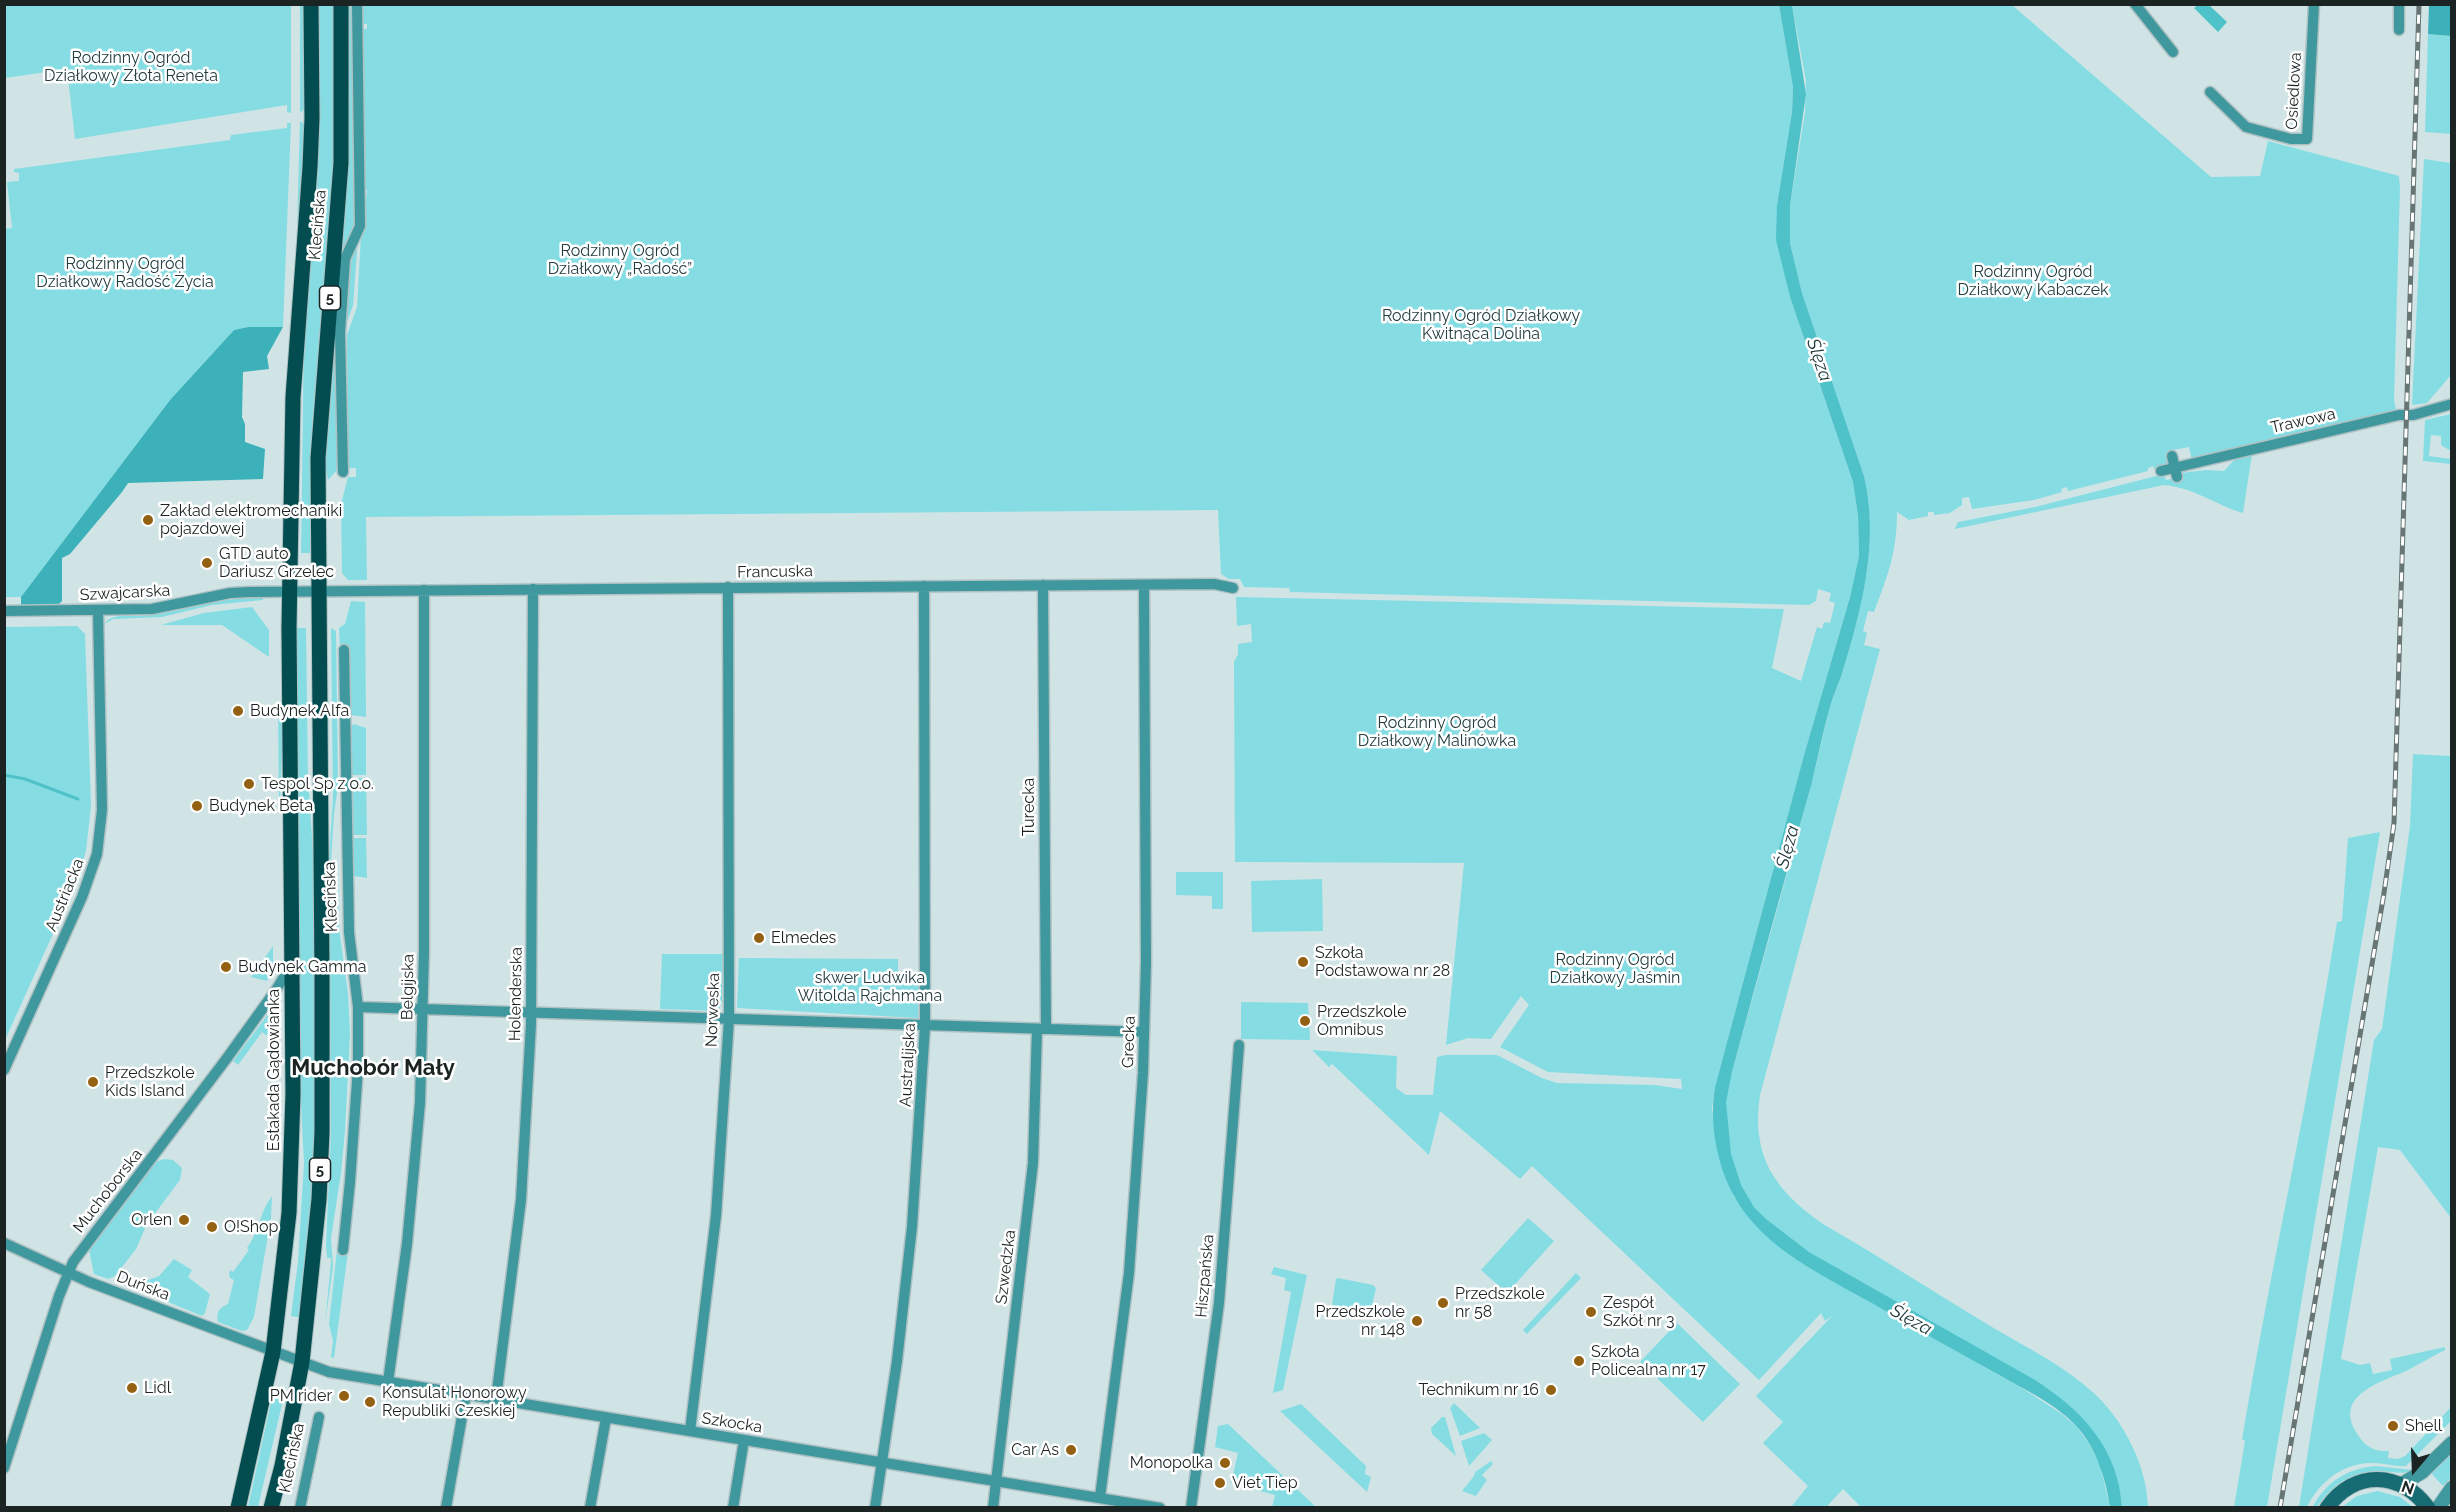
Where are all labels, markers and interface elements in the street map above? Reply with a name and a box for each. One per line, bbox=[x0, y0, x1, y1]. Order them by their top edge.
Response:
park label: Rodzinny Ogród Działkowy Złota Reneta bbox=[44, 48, 218, 86]
street label: Osiedlowa bbox=[2282, 52, 2306, 130]
street label: Klecińska bbox=[305, 189, 331, 261]
park label: Rodzinny Ogród Działkowy „Radość” bbox=[548, 241, 692, 279]
park label: Rodzinny Ogród Działkowy Radość Życia bbox=[36, 254, 214, 292]
park label: Rodzinny Ogród Działkowy Kabaczek bbox=[1957, 262, 2109, 300]
road number: 5 bbox=[320, 286, 340, 310]
park label: Rodzinny Ogród Działkowy Kwitnąca Dolina bbox=[1382, 306, 1580, 344]
water label: Ślęza bbox=[1802, 336, 1836, 384]
street label: Trawowa bbox=[2269, 404, 2337, 438]
place label: Zakład elektromechaniki pojazdowej bbox=[160, 501, 342, 539]
marker: Zakład elektromechaniki pojazdowej bbox=[141, 513, 155, 527]
place label: GTD auto Dariusz Grzelec bbox=[219, 544, 334, 582]
marker: GTD auto Dariusz Grzelec bbox=[200, 556, 214, 570]
street label: Francuska bbox=[737, 562, 813, 582]
street label: Szwajcarska bbox=[79, 581, 171, 605]
place label: Budynek Alfa bbox=[250, 701, 349, 721]
marker: Budynek Alfa bbox=[231, 704, 245, 718]
park label: Rodzinny Ogród Działkowy Malinówka bbox=[1358, 713, 1516, 751]
place label: Tespol Sp z o.o. bbox=[261, 774, 374, 794]
marker: Tespol Sp z o.o. bbox=[242, 777, 256, 791]
street label: Turecka bbox=[1019, 778, 1039, 836]
place label: Budynek Beta bbox=[209, 796, 313, 816]
marker: Budynek Beta bbox=[190, 799, 204, 813]
water label: Ślęza bbox=[1772, 823, 1804, 871]
street label: Austriacka bbox=[42, 856, 88, 934]
street label: Klecińska bbox=[320, 861, 342, 933]
place label: Elmedes bbox=[771, 928, 836, 948]
marker: Elmedes bbox=[752, 931, 766, 945]
place label: Szkoła Podstawowa nr 28 bbox=[1315, 943, 1450, 981]
street label: Holenderska bbox=[506, 947, 526, 1041]
park label: Rodzinny Ogród Działkowy Jaśmin bbox=[1550, 950, 1680, 988]
street label: Belgijska bbox=[398, 954, 418, 1020]
marker: Szkoła Podstawowa nr 28 bbox=[1296, 955, 1310, 969]
place label: Budynek Gamma bbox=[238, 957, 366, 977]
marker: Budynek Gamma bbox=[219, 960, 233, 974]
park label: skwer Ludwika Witolda Rajchmana bbox=[798, 968, 942, 1006]
street label: Norweska bbox=[702, 973, 724, 1047]
street label: Estakada Gądowianka bbox=[264, 989, 284, 1151]
place label: Przedszkole Omnibus bbox=[1317, 1002, 1407, 1040]
marker: Przedszkole Omnibus bbox=[1298, 1014, 1312, 1028]
street label: Grecka bbox=[1118, 1016, 1140, 1068]
street label: Australijska bbox=[896, 1023, 920, 1107]
district label: Muchobór Mały bbox=[291, 1055, 455, 1081]
place label: Przedszkole Kids Island bbox=[105, 1063, 195, 1101]
marker: Przedszkole Kids Island bbox=[86, 1075, 100, 1089]
street label: Muchoborska bbox=[69, 1145, 147, 1237]
road number: 5 bbox=[310, 1158, 330, 1182]
place label: Orlen bbox=[131, 1210, 172, 1230]
marker: Orlen bbox=[177, 1213, 191, 1227]
place label: O!Shop bbox=[224, 1217, 278, 1237]
marker: O!Shop bbox=[205, 1220, 219, 1234]
street label: Szwedzka bbox=[992, 1229, 1020, 1305]
street label: Hiszpańska bbox=[1192, 1233, 1218, 1319]
street label: Duńska bbox=[114, 1267, 172, 1305]
place label: Przedszkole nr 58 bbox=[1455, 1284, 1545, 1322]
place label: Zespół Szkół nr 3 bbox=[1603, 1293, 1674, 1331]
marker: Przedszkole nr 58 bbox=[1436, 1296, 1450, 1310]
water label: Ślęza bbox=[1887, 1300, 1935, 1340]
place label: Przedszkole nr 148 bbox=[1315, 1302, 1405, 1340]
marker: Zespół Szkół nr 3 bbox=[1584, 1305, 1598, 1319]
marker: Przedszkole nr 148 bbox=[1410, 1314, 1424, 1328]
place label: Szkoła Policealna nr 17 bbox=[1591, 1342, 1706, 1380]
marker: Szkoła Policealna nr 17 bbox=[1572, 1354, 1586, 1368]
place label: Lidl bbox=[144, 1378, 171, 1398]
place label: Technikum nr 16 bbox=[1418, 1380, 1539, 1400]
marker: Lidl bbox=[125, 1381, 139, 1395]
place label: Konsulat Honorowy Republiki Czeskiej bbox=[382, 1383, 527, 1421]
marker: Technikum nr 16 bbox=[1544, 1383, 1558, 1397]
place label: PM rider bbox=[270, 1386, 332, 1406]
marker: PM rider bbox=[337, 1389, 351, 1403]
marker: Konsulat Honorowy Republiki Czeskiej bbox=[363, 1395, 377, 1409]
street label: Szkocka bbox=[700, 1409, 764, 1437]
place label: Shell bbox=[2405, 1416, 2442, 1436]
marker: Shell bbox=[2386, 1419, 2400, 1433]
street label: Klecińska bbox=[275, 1422, 309, 1494]
place label: Car As bbox=[1011, 1440, 1059, 1460]
north arrow bbox=[2384, 1440, 2444, 1500]
marker: Car As bbox=[1064, 1443, 1078, 1457]
place label: Monopolka bbox=[1130, 1453, 1213, 1473]
marker: Monopolka bbox=[1218, 1456, 1232, 1470]
place label: Viet Tiep bbox=[1232, 1473, 1298, 1493]
marker: Viet Tiep bbox=[1213, 1476, 1227, 1490]
text: N bbox=[2399, 1477, 2417, 1498]

